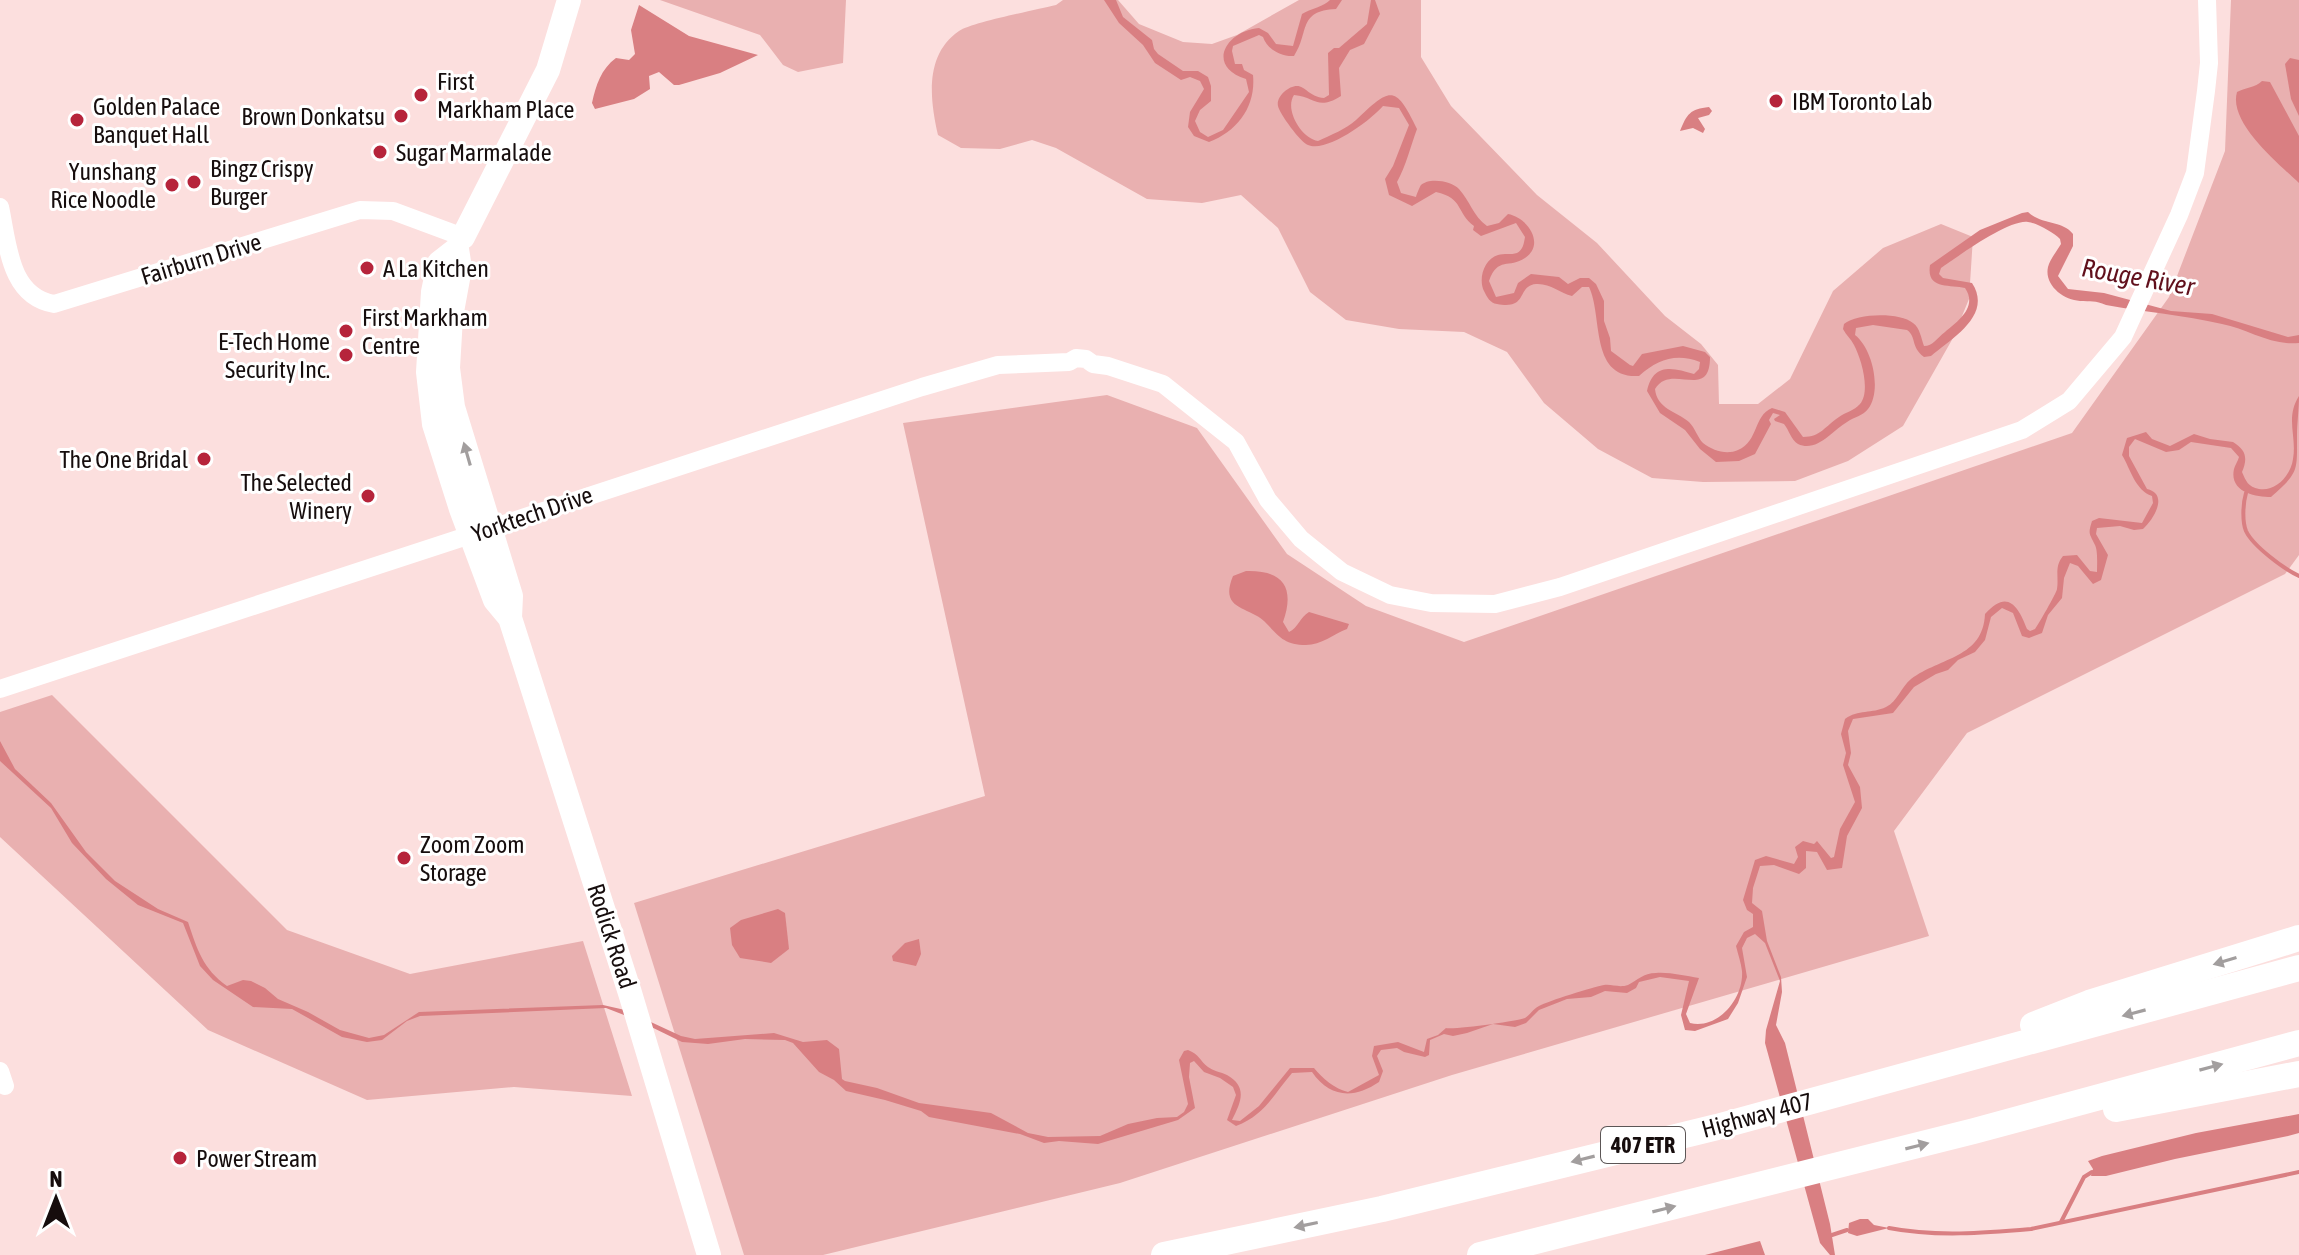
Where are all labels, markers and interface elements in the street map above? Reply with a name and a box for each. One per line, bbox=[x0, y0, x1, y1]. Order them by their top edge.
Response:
place label: First Markham Place bbox=[437, 68, 574, 123]
marker: First Markham Place bbox=[412, 86, 430, 104]
place label: IBM Toronto Lab bbox=[1792, 88, 1932, 115]
marker: IBM Toronto Lab bbox=[1767, 92, 1785, 110]
place label: Golden Palace Banquet Hall bbox=[93, 93, 220, 148]
place label: Brown Donkatsu bbox=[241, 103, 385, 130]
marker: Brown Donkatsu bbox=[392, 107, 410, 125]
marker: Golden Palace Banquet Hall bbox=[68, 111, 86, 129]
place label: Sugar Marmalade bbox=[396, 139, 552, 166]
marker: Sugar Marmalade bbox=[371, 143, 389, 161]
place label: Bingz Crispy Burger bbox=[210, 155, 314, 210]
place label: Yunshang Rice Noodle bbox=[50, 158, 157, 213]
marker: Bingz Crispy Burger bbox=[185, 173, 203, 191]
marker: Yunshang Rice Noodle bbox=[163, 176, 181, 194]
street label: Fairburn Drive bbox=[138, 228, 264, 290]
water label: Rouge River bbox=[2079, 252, 2198, 302]
place label: A La Kitchen bbox=[383, 255, 489, 282]
marker: A La Kitchen bbox=[358, 259, 376, 277]
place label: First Markham Centre bbox=[362, 304, 488, 359]
marker: First Markham Centre bbox=[337, 322, 355, 340]
place label: E-Tech Home Security Inc. bbox=[218, 328, 330, 383]
marker: E-Tech Home Security Inc. bbox=[337, 346, 355, 364]
one-way arrow bbox=[460, 442, 473, 466]
place label: The One Bridal bbox=[59, 446, 189, 473]
marker: The One Bridal bbox=[195, 450, 213, 468]
place label: The Selected Winery bbox=[241, 469, 352, 524]
street label: Yorktech Drive bbox=[468, 481, 596, 547]
marker: The Selected Winery bbox=[359, 487, 377, 505]
place label: Zoom Zoom Storage bbox=[420, 831, 525, 886]
marker: Zoom Zoom Storage bbox=[395, 849, 413, 867]
street label: Rodick Road bbox=[582, 880, 642, 992]
one-way arrow bbox=[2212, 955, 2236, 968]
one-way arrow bbox=[2121, 1007, 2146, 1019]
one-way arrow bbox=[2199, 1060, 2224, 1072]
street label: Highway 407 bbox=[1699, 1087, 1815, 1143]
road number: 407 ETR bbox=[1601, 1127, 1685, 1163]
one-way arrow bbox=[1904, 1139, 1929, 1151]
place label: Power Stream bbox=[196, 1145, 317, 1172]
marker: Power Stream bbox=[171, 1149, 189, 1167]
one-way arrow bbox=[1570, 1154, 1595, 1166]
north arrow bbox=[16, 1159, 96, 1239]
text: N bbox=[50, 1166, 62, 1192]
one-way arrow bbox=[1652, 1202, 1677, 1214]
one-way arrow bbox=[1293, 1219, 1318, 1232]

